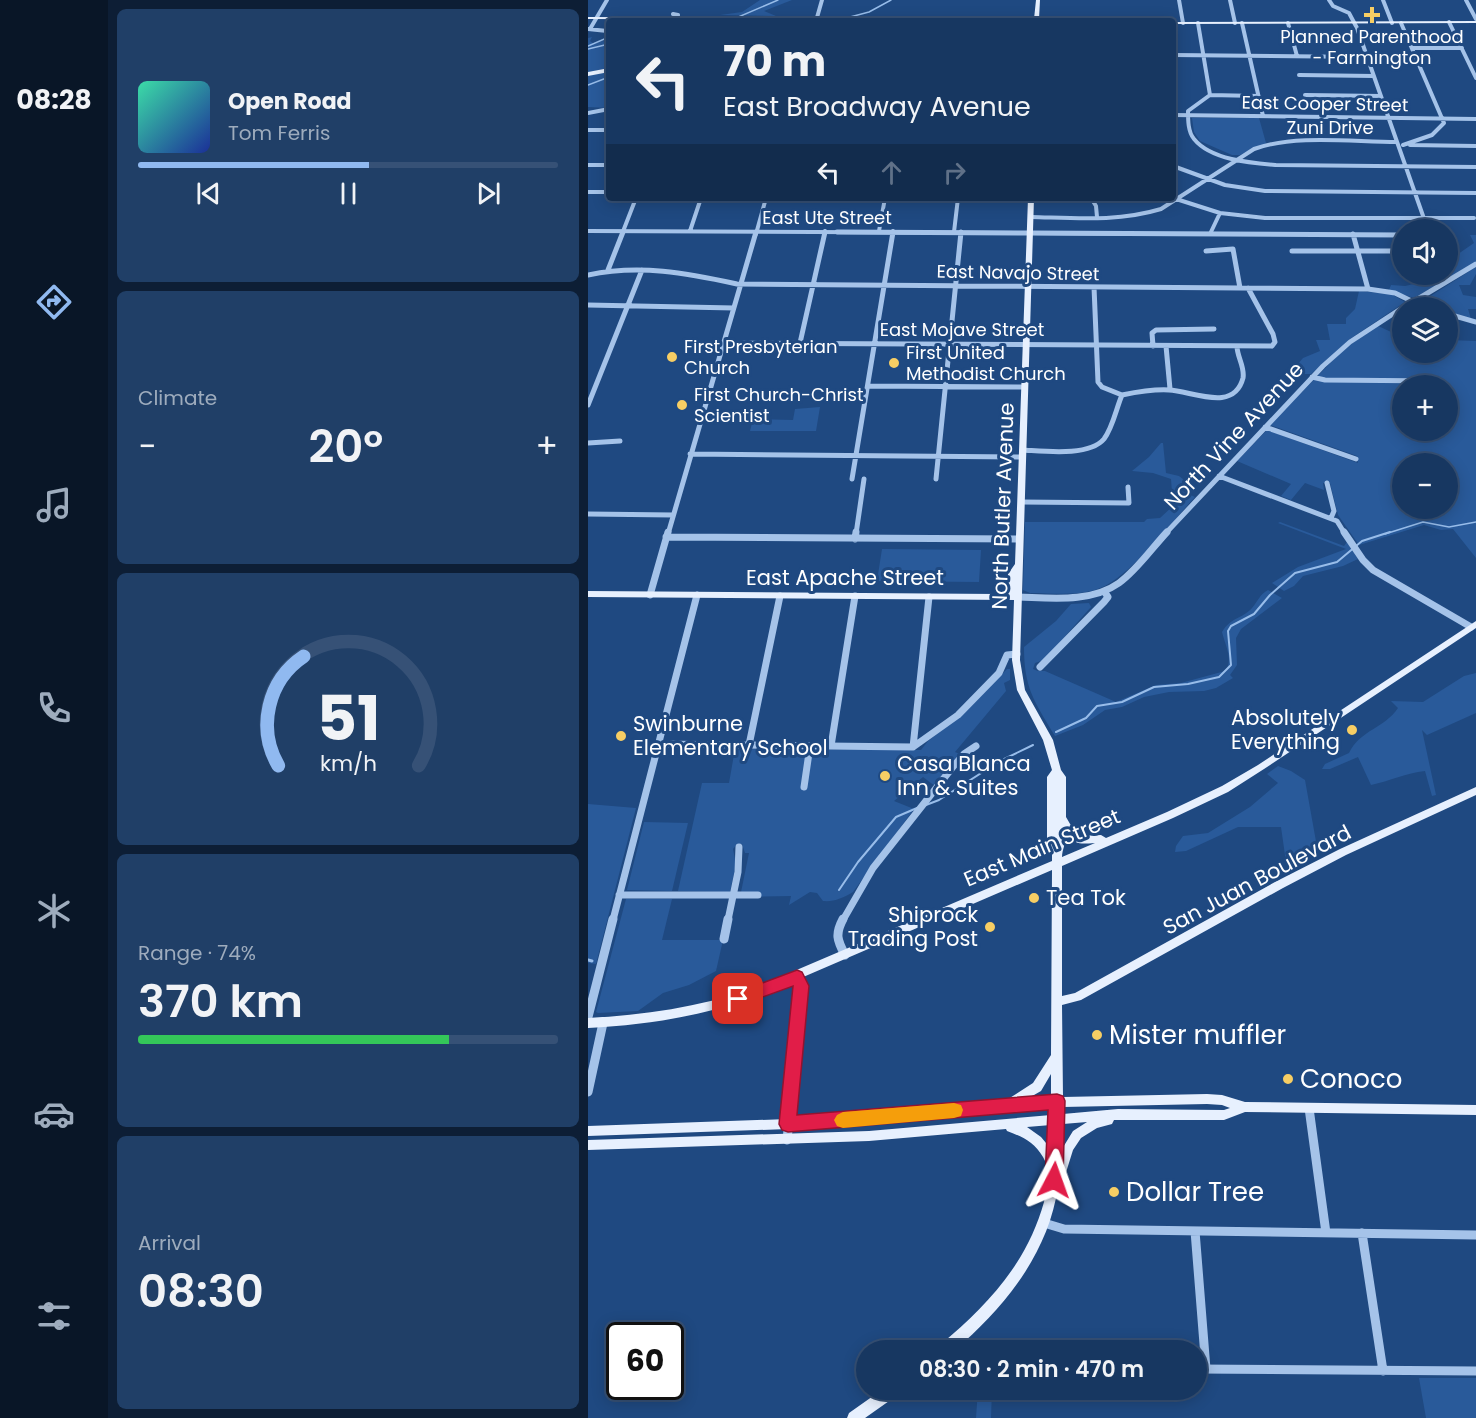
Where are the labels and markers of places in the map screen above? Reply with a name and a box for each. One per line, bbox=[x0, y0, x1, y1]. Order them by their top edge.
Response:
marker: Planned Parenthood - Farmington bbox=[1363, 6, 1381, 24]
place label: Planned Parenthood - Farmington bbox=[1280, 24, 1464, 70]
place label: First Presbyterian Church bbox=[684, 334, 838, 380]
place label: First United Methodist Church bbox=[906, 340, 1066, 386]
marker: First Presbyterian Church bbox=[665, 350, 679, 364]
marker: First United Methodist Church bbox=[887, 356, 901, 370]
place label: First Church-Christ Scientist bbox=[694, 382, 864, 428]
marker: First Church-Christ Scientist bbox=[675, 398, 689, 412]
place label: Absolutely Everything bbox=[1231, 703, 1340, 756]
place label: Swinburne Elementary School bbox=[633, 709, 828, 762]
marker: Absolutely Everything bbox=[1345, 723, 1359, 737]
marker: Swinburne Elementary School bbox=[614, 729, 628, 743]
place label: Casa Blanca Inn & Suites bbox=[897, 749, 1031, 802]
marker: Casa Blanca Inn & Suites bbox=[878, 769, 892, 783]
place label: Tea Tok bbox=[1046, 883, 1126, 912]
marker: Tea Tok bbox=[1027, 891, 1041, 905]
place label: Shiprock Trading Post bbox=[848, 900, 978, 953]
marker: Shiprock Trading Post bbox=[983, 920, 997, 934]
pin bbox=[712, 973, 763, 1024]
place label: Mister muffler bbox=[1109, 1017, 1286, 1053]
marker: Mister muffler bbox=[1090, 1028, 1104, 1042]
place label: Conoco bbox=[1300, 1061, 1402, 1097]
marker: Conoco bbox=[1281, 1072, 1295, 1086]
place label: Dollar Tree bbox=[1126, 1174, 1264, 1210]
marker: Dollar Tree bbox=[1107, 1185, 1121, 1199]

